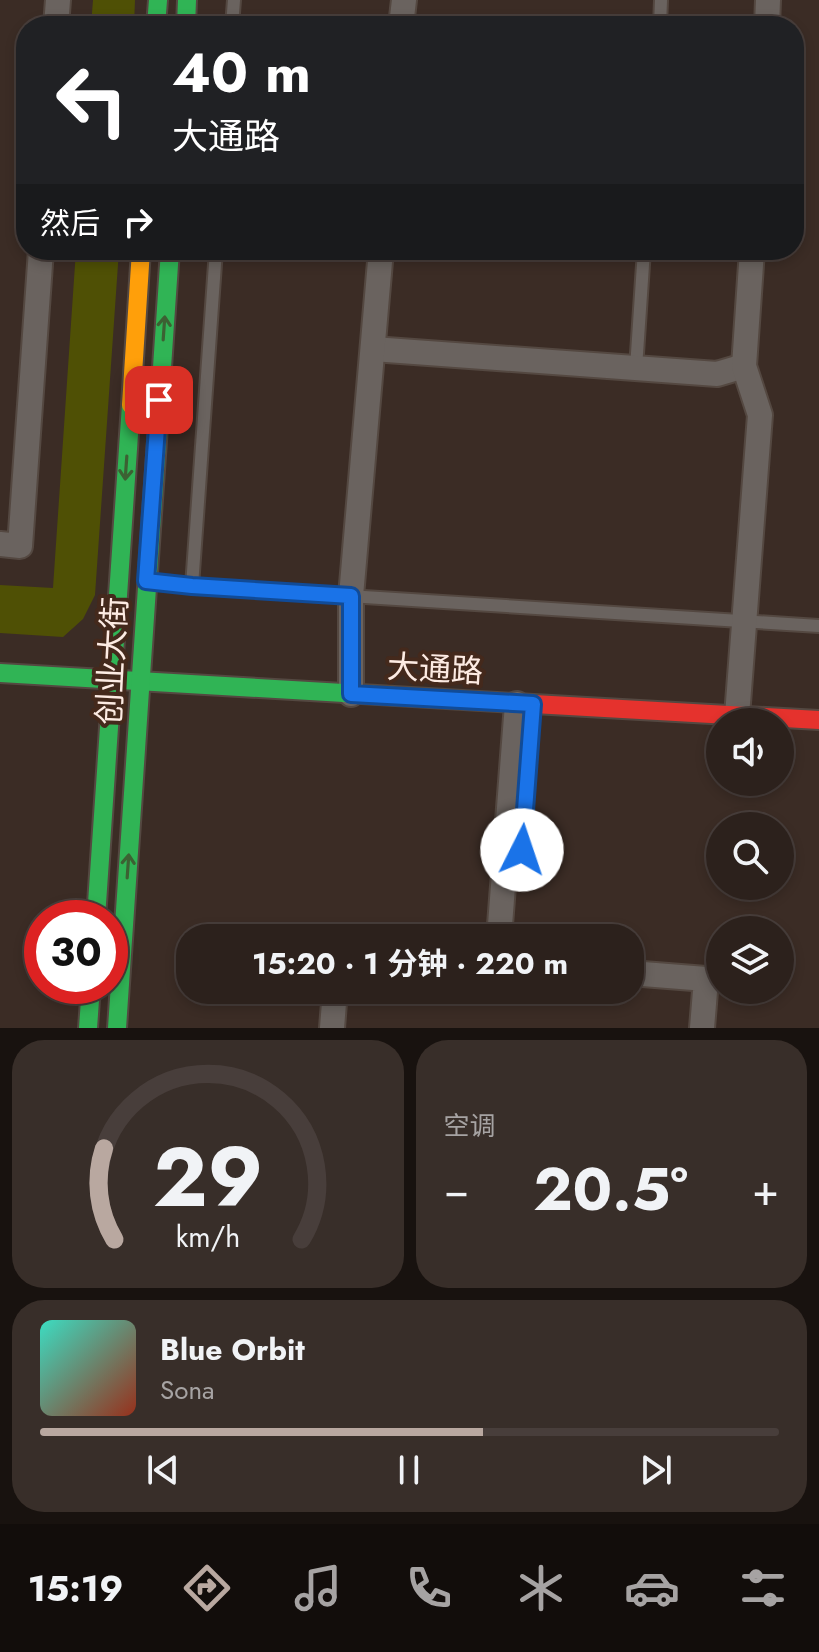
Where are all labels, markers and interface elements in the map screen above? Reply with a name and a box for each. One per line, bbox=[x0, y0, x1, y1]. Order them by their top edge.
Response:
text: 40 m bbox=[172, 32, 311, 113]
icon: left bbox=[40, 48, 144, 152]
text: 大通路 bbox=[172, 110, 280, 162]
icon: right bbox=[116, 200, 160, 244]
text: 然后 bbox=[40, 202, 100, 245]
one-way arrow bbox=[157, 315, 172, 342]
pin bbox=[125, 366, 193, 434]
icon: arrive bbox=[137, 378, 181, 422]
one-way arrow bbox=[119, 454, 134, 480]
street label: 创业大街 bbox=[86, 596, 138, 726]
street label: 大通路 bbox=[386, 644, 484, 694]
map controls bbox=[706, 708, 794, 1004]
button: sound bbox=[706, 708, 794, 796]
position arrow bbox=[480, 808, 564, 892]
button: search bbox=[706, 812, 794, 900]
one-way arrow bbox=[121, 853, 136, 880]
speed limit sign: 30 bbox=[24, 900, 128, 1004]
button: layers bbox=[706, 916, 794, 1004]
text: 15:20 · 1 分钟 · 220 m bbox=[252, 942, 568, 985]
text: 空调 bbox=[444, 1107, 496, 1145]
text: 29 bbox=[153, 1117, 263, 1237]
text: 20.5° bbox=[533, 1146, 688, 1233]
text: − bbox=[444, 1158, 469, 1222]
text: + bbox=[752, 1158, 779, 1222]
text: km/h bbox=[175, 1216, 240, 1258]
text: Blue Orbit bbox=[160, 1328, 305, 1371]
text: Sona bbox=[160, 1371, 215, 1409]
icon: previous bbox=[141, 1448, 185, 1492]
icon: pause bbox=[387, 1448, 431, 1492]
icon: next bbox=[634, 1448, 678, 1492]
icon: directions bbox=[179, 1560, 235, 1616]
icon: music bbox=[290, 1560, 346, 1616]
icon: phone bbox=[401, 1560, 457, 1616]
icon: climate bbox=[513, 1560, 569, 1616]
icon: car bbox=[624, 1560, 680, 1616]
icon: filters bbox=[735, 1560, 791, 1616]
text: 15:19 bbox=[28, 1562, 123, 1614]

